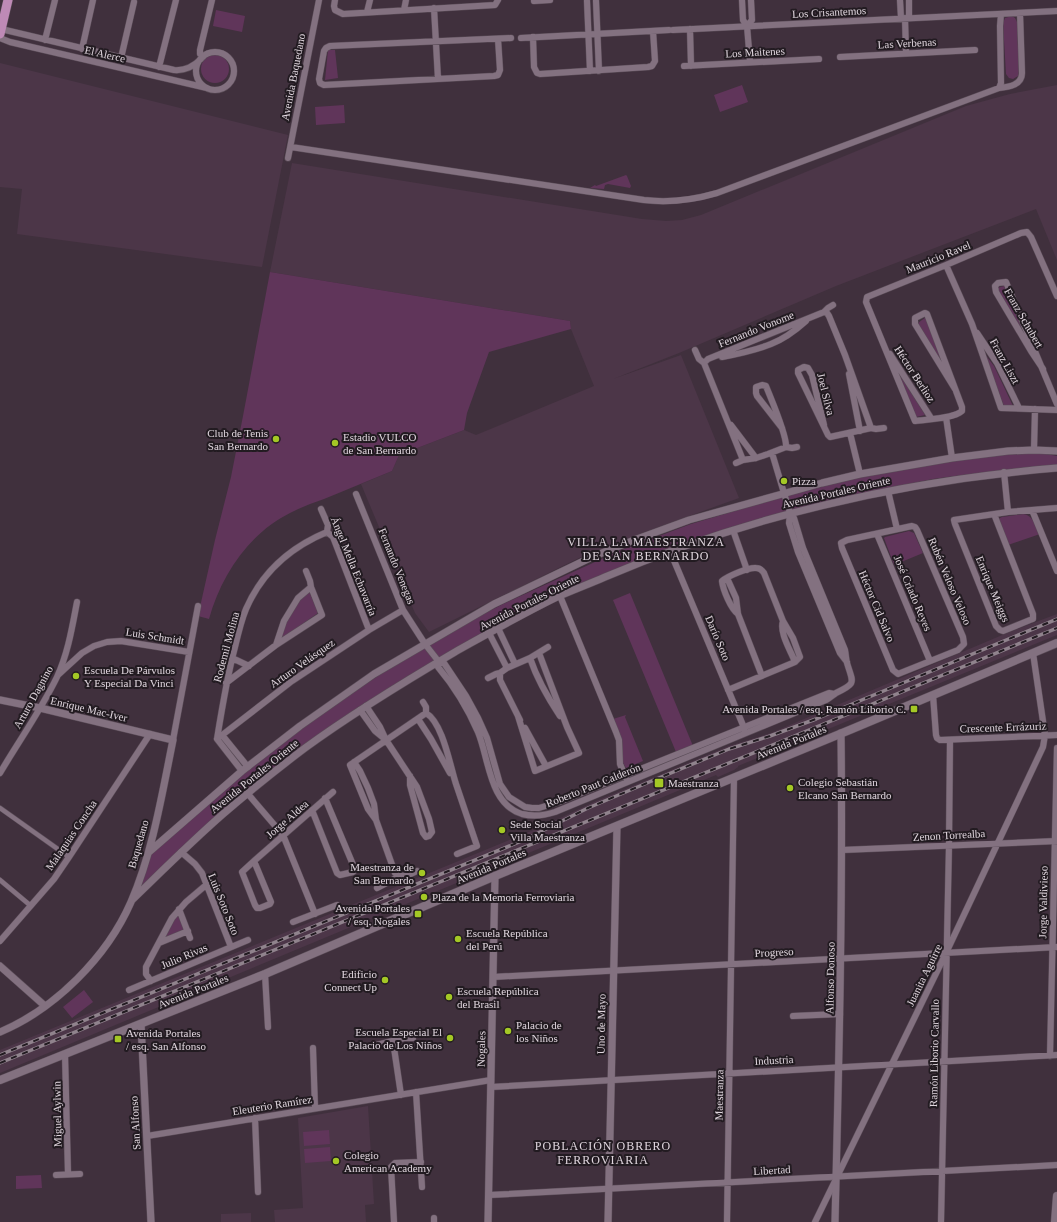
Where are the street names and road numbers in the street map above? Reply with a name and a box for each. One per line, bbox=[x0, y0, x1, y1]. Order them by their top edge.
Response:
street label: Los Crisantemos bbox=[792, 4, 866, 20]
street label: Avenida Baquedano bbox=[279, 32, 307, 122]
street label: Las Verbenas bbox=[877, 35, 937, 51]
street label: El Alerce bbox=[84, 44, 127, 65]
street label: Los Maitenes bbox=[725, 44, 785, 60]
street label: Mauricio Ravel bbox=[904, 239, 972, 275]
street label: Franz Schubert bbox=[1002, 286, 1046, 350]
street label: Fernando Vonome bbox=[716, 308, 796, 350]
street label: Franz Liszt bbox=[988, 336, 1022, 386]
street label: Héctor Berlioz bbox=[892, 343, 938, 405]
street label: Joel Silva bbox=[815, 372, 837, 416]
street label: Avenida Portales Oriente bbox=[781, 474, 891, 510]
street label: Ángel Mella Echavarría bbox=[329, 515, 379, 617]
street label: Fernando Venegas bbox=[376, 526, 418, 606]
street label: Rubén Veloso Veloso bbox=[926, 536, 974, 627]
street label: José Criado Reyes bbox=[892, 553, 934, 633]
street label: Enrique Meiggs bbox=[974, 554, 1012, 624]
street label: Héctor Cid Salvo bbox=[857, 568, 898, 644]
street label: Avenida Portales Oriente bbox=[477, 572, 581, 632]
street label: Rodemil Molina bbox=[211, 610, 241, 684]
street label: Darío Soto bbox=[703, 614, 733, 663]
street label: Luis Schmidt bbox=[125, 625, 185, 647]
street label: Arturo Velásquez bbox=[267, 636, 337, 690]
street label: Arturo Dagnino bbox=[11, 663, 55, 731]
street label: Enrique Mac-Iver bbox=[49, 694, 129, 724]
street label: Crescente Errázuriz bbox=[959, 719, 1047, 735]
street label: Avenida Portales bbox=[754, 722, 828, 762]
street label: Avenida Portales Oriente bbox=[207, 737, 301, 815]
street label: Roberto Paut Calderón bbox=[544, 760, 642, 809]
street label: Malaquias Concha bbox=[43, 797, 99, 872]
street label: Jorge Aldea bbox=[263, 797, 311, 841]
street label: Baquedano bbox=[125, 818, 151, 869]
street label: Zenon Torrealba bbox=[912, 827, 986, 843]
street label: Avenida Portales bbox=[454, 846, 528, 886]
street label: Jorge Valdivieso bbox=[1036, 865, 1050, 938]
street label: Luis Soto Soto bbox=[206, 871, 242, 937]
street label: Julio Rivas bbox=[159, 941, 209, 971]
street label: Alfonso Donoso bbox=[823, 941, 837, 1014]
street label: Juanita Aguirre bbox=[904, 942, 944, 1008]
street label: Progreso bbox=[754, 945, 794, 959]
street label: Avenida Portales bbox=[156, 971, 230, 1011]
street label: Uno de Mayo bbox=[594, 993, 608, 1054]
street label: Ramón Liborio Carvallo bbox=[927, 998, 941, 1107]
street label: Nogales bbox=[475, 1031, 487, 1067]
street label: Industria bbox=[754, 1053, 794, 1067]
street label: Maestranza bbox=[713, 1069, 725, 1120]
street label: Miguel Aylwin bbox=[50, 1080, 64, 1147]
street label: Eleuterio Ramírez bbox=[231, 1093, 313, 1117]
street label: San Alfonso bbox=[128, 1095, 142, 1150]
street label: Libertad bbox=[753, 1163, 791, 1177]

